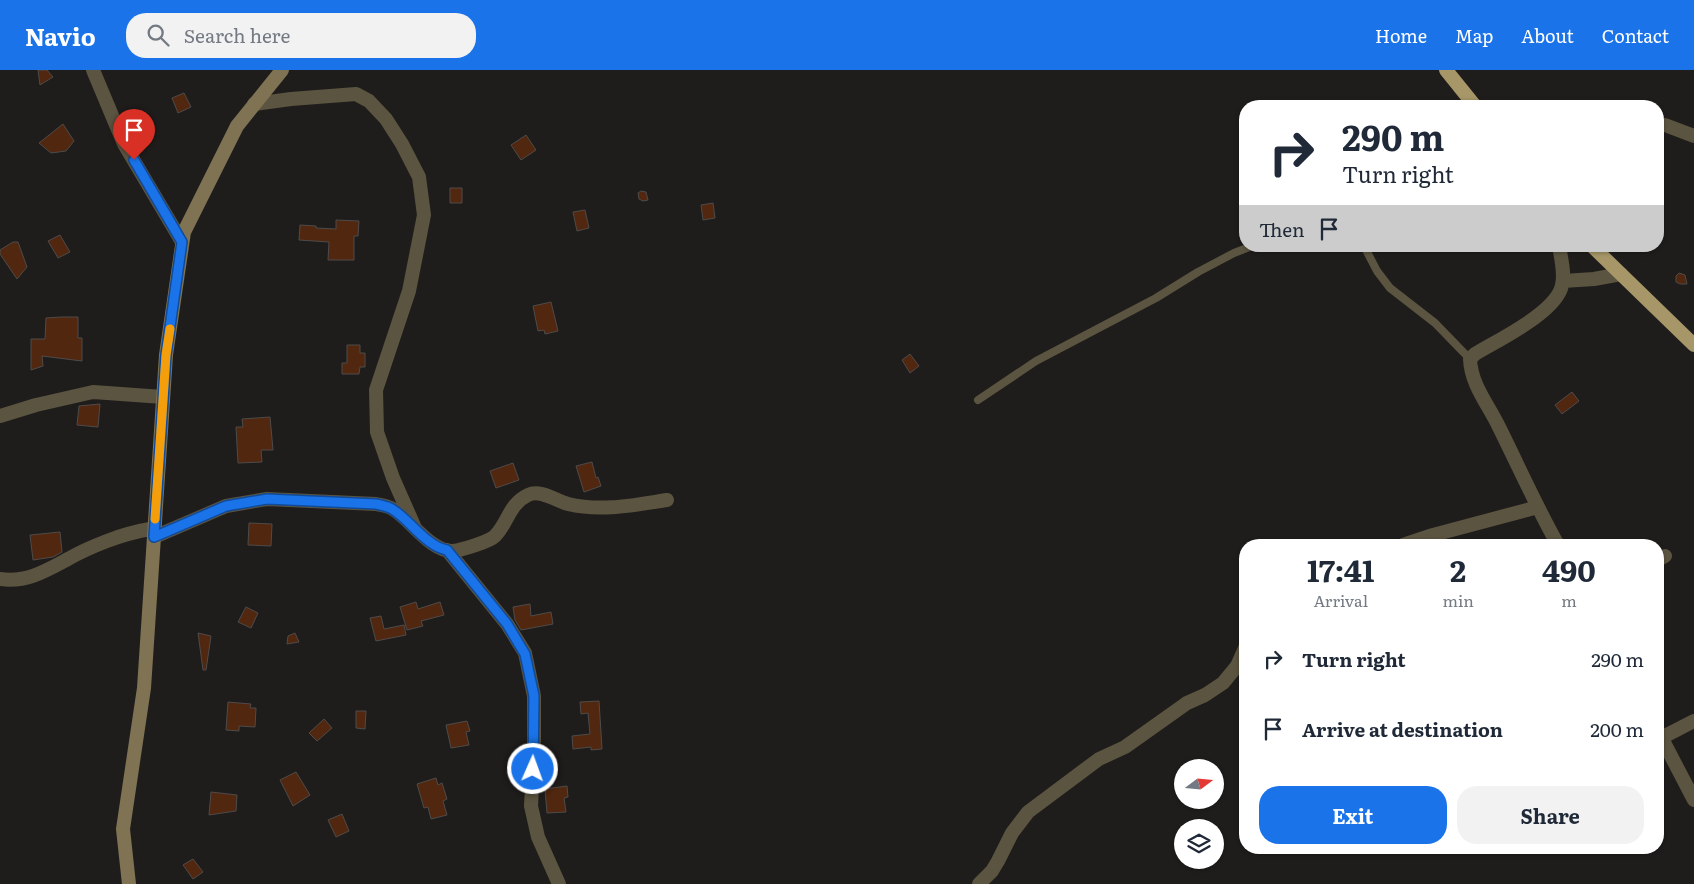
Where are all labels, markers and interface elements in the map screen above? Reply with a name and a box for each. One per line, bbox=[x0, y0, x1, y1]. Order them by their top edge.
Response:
search box bbox=[126, 13, 476, 58]
text: Navio bbox=[25, 18, 96, 53]
icon: search bbox=[144, 21, 172, 49]
text: Search here bbox=[184, 21, 290, 49]
text: Home bbox=[1375, 22, 1427, 49]
text: Map bbox=[1455, 22, 1493, 49]
text: About bbox=[1521, 22, 1574, 49]
text: Contact bbox=[1602, 22, 1669, 49]
pin bbox=[113, 109, 155, 160]
text: 290 m bbox=[1342, 110, 1444, 162]
icon: arrive bbox=[120, 116, 148, 144]
icon: right bbox=[1259, 120, 1324, 185]
text: Turn right bbox=[1342, 157, 1454, 190]
text: Then bbox=[1259, 215, 1305, 243]
icon: arrive bbox=[1315, 215, 1343, 243]
text: 17:41 bbox=[1307, 547, 1374, 591]
text: 2 bbox=[1450, 547, 1466, 591]
text: 490 bbox=[1542, 547, 1596, 591]
text: Arrival bbox=[1313, 588, 1368, 612]
text: min bbox=[1442, 588, 1474, 612]
text: m bbox=[1561, 588, 1577, 612]
icon: right bbox=[1259, 645, 1287, 673]
text: Turn right bbox=[1302, 645, 1406, 673]
text: 290 m bbox=[1591, 645, 1644, 673]
icon: arrive bbox=[1259, 715, 1287, 743]
text: Arrive at destination bbox=[1302, 715, 1503, 743]
text: 200 m bbox=[1590, 715, 1644, 743]
position arrow bbox=[506, 742, 558, 794]
north arrow bbox=[1174, 759, 1224, 809]
map controls bbox=[1174, 759, 1224, 869]
button: Exit bbox=[1259, 786, 1447, 844]
button: Share bbox=[1457, 786, 1644, 844]
button: layers bbox=[1174, 819, 1224, 869]

